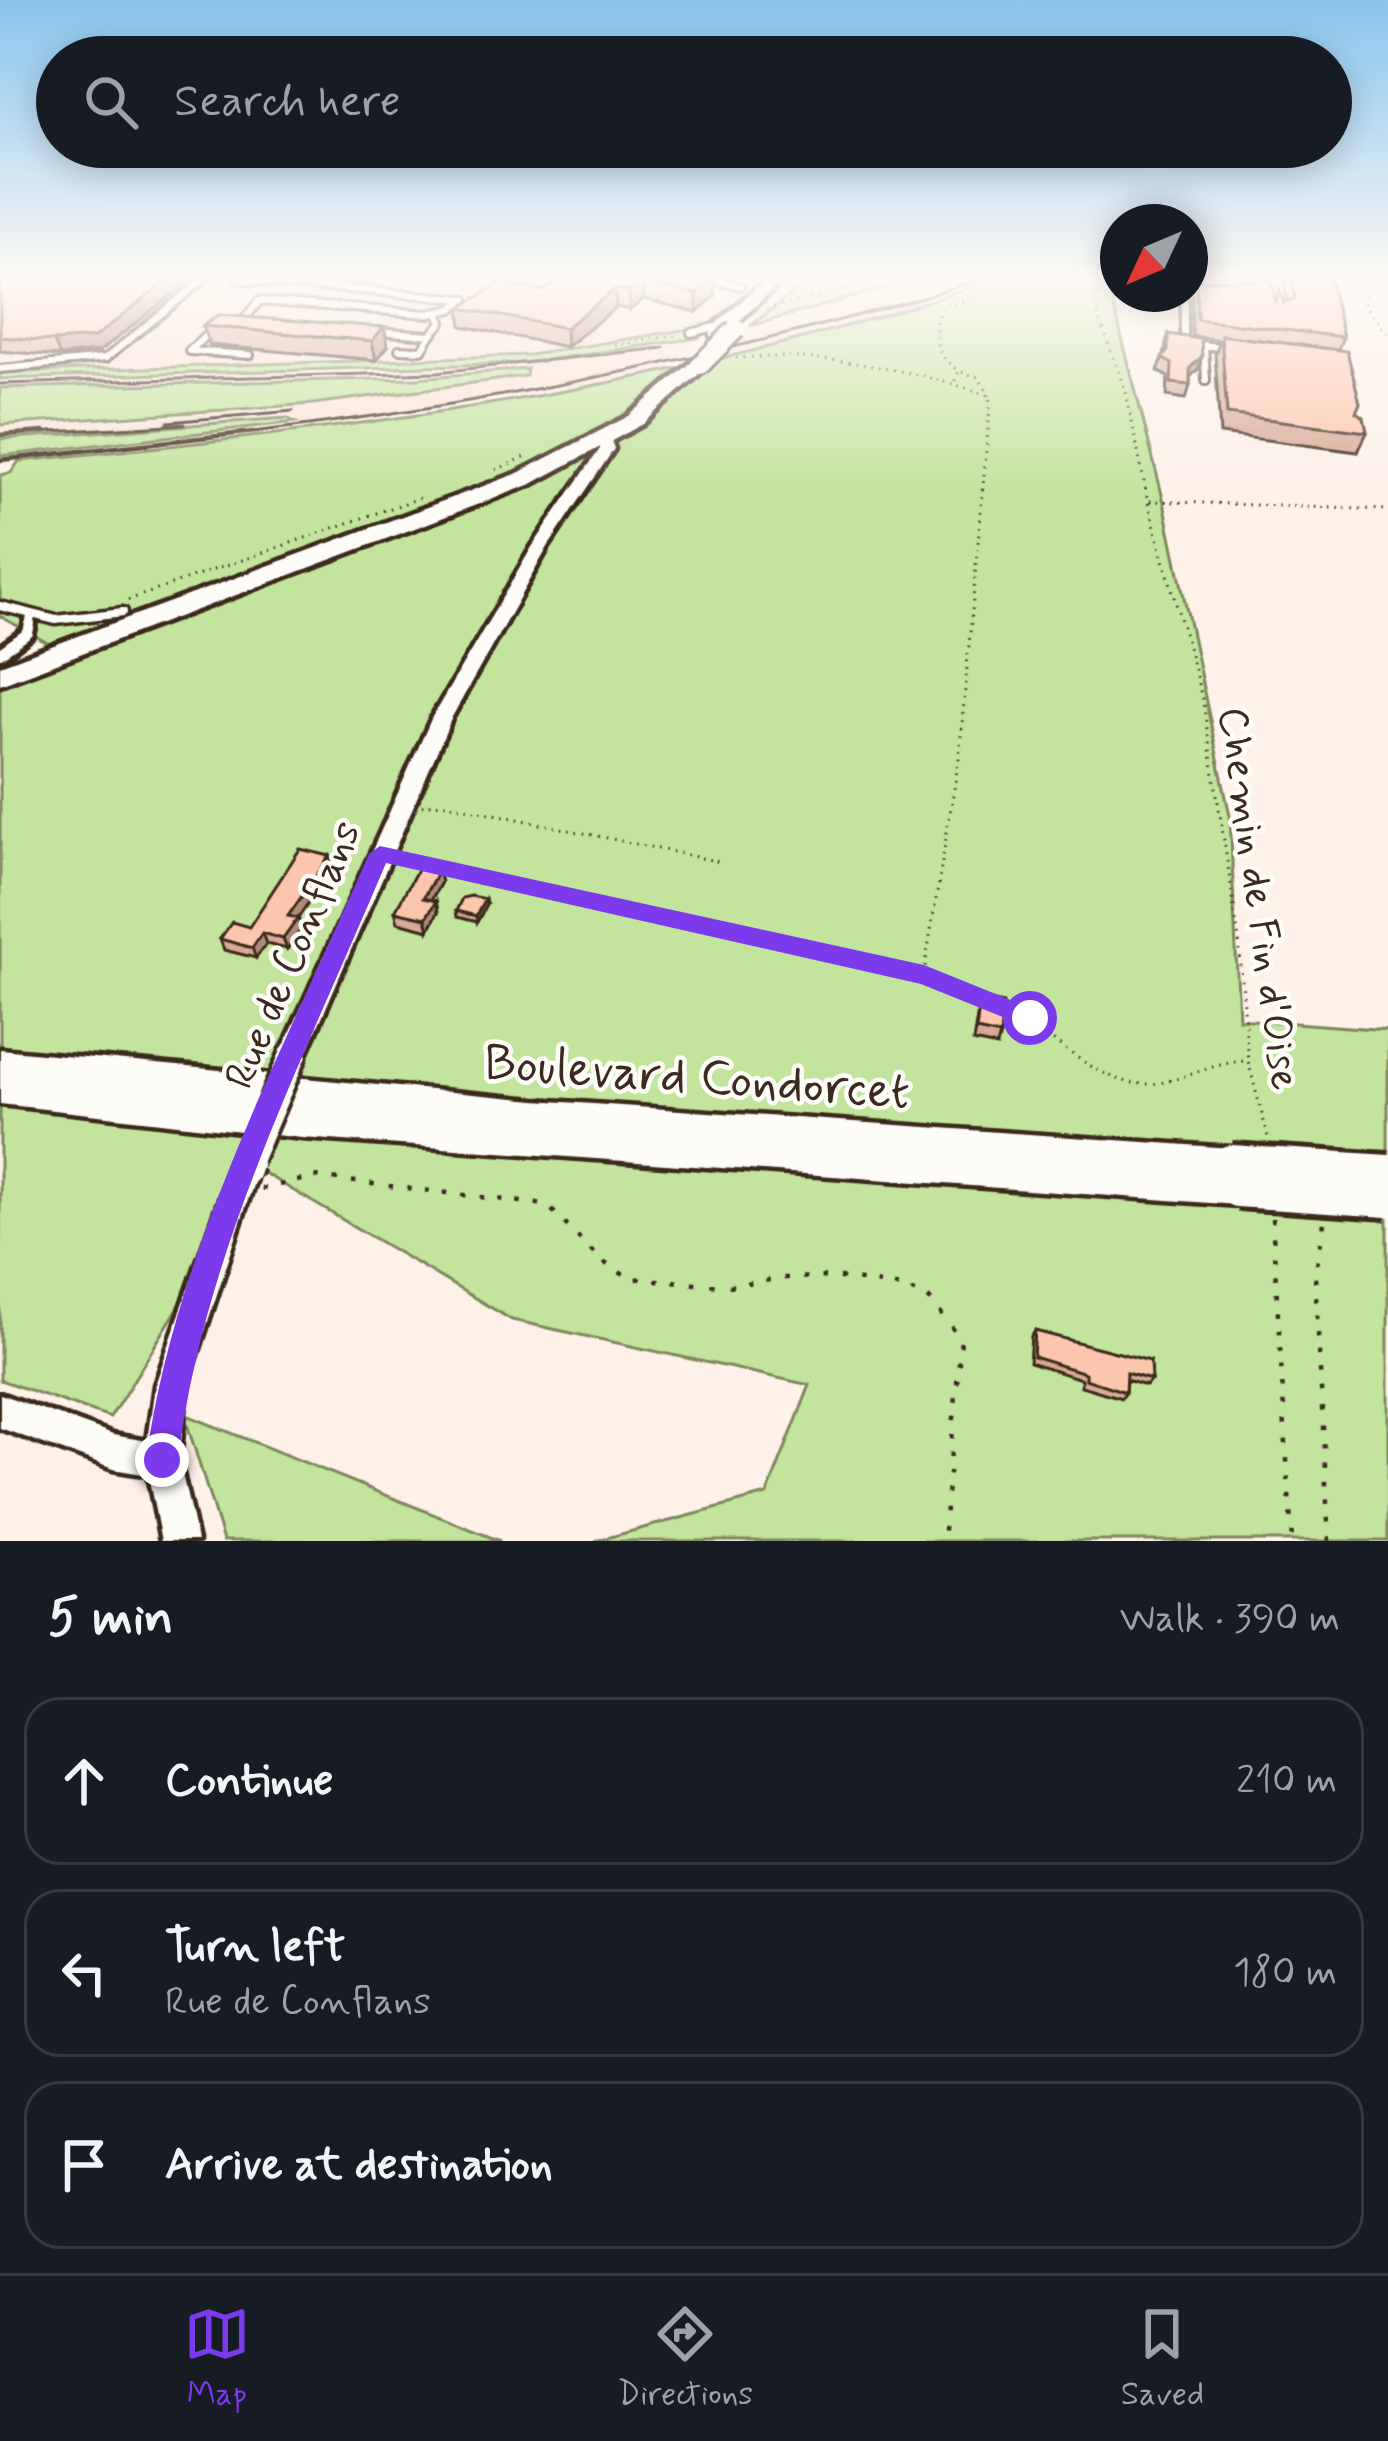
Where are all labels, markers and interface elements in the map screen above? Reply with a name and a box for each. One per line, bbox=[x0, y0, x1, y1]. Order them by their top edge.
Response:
search box bbox=[36, 36, 1352, 168]
icon: search bbox=[78, 69, 144, 135]
text: Search here bbox=[174, 73, 401, 132]
north arrow bbox=[1100, 204, 1208, 312]
street label: Chemin de Fin d'Oise bbox=[1203, 704, 1312, 1093]
street label: Rue de Conflans bbox=[213, 813, 375, 1098]
route start bbox=[1003, 991, 1057, 1045]
street label: Boulevard Condorcet bbox=[482, 1031, 912, 1127]
route end bbox=[135, 1433, 189, 1487]
text: 5 min bbox=[48, 1586, 173, 1652]
text: Walk · 390 m bbox=[1120, 1594, 1340, 1645]
icon: ahead bbox=[51, 1748, 117, 1814]
text: Continue bbox=[165, 1752, 333, 1811]
text: 210 m bbox=[1236, 1756, 1337, 1807]
text: Turn left bbox=[165, 1918, 345, 1977]
icon: left bbox=[51, 1940, 117, 2006]
text: 180 m bbox=[1233, 1948, 1337, 1999]
text: Rue de Conflans bbox=[165, 1977, 431, 2028]
icon: arrive bbox=[51, 2132, 117, 2198]
text: Arrive at destination bbox=[165, 2136, 553, 2195]
tab: Map bbox=[184, 2301, 250, 2417]
tab: Directions bbox=[617, 2301, 753, 2417]
tab: Saved bbox=[1121, 2301, 1204, 2417]

